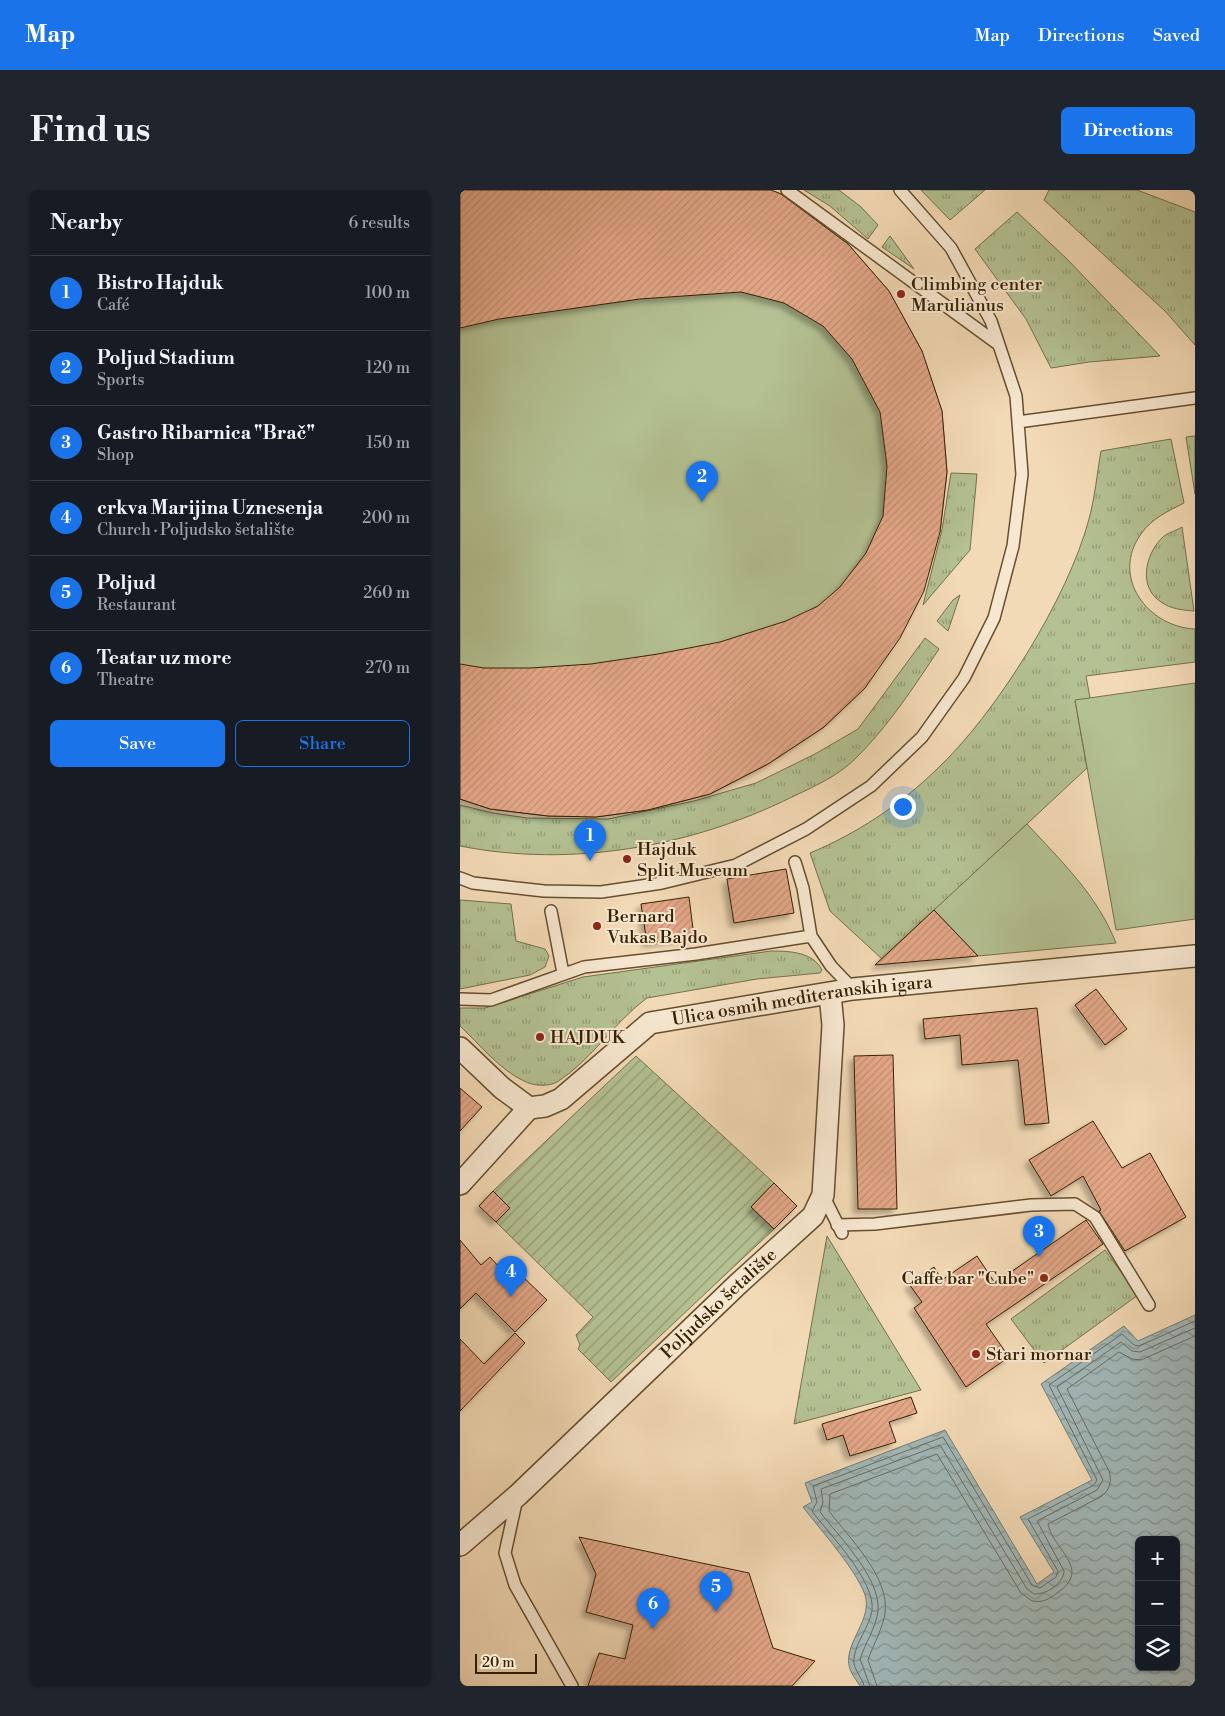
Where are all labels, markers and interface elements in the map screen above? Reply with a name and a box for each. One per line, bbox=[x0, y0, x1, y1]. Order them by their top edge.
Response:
text: Map bbox=[25, 20, 75, 50]
text: Map bbox=[974, 24, 1010, 47]
text: Directions bbox=[1038, 24, 1125, 47]
text: Saved bbox=[1153, 24, 1200, 47]
button: Directions bbox=[1061, 107, 1195, 154]
text: Find us bbox=[30, 109, 150, 152]
text: Nearby bbox=[50, 210, 123, 236]
text: 6 results bbox=[349, 213, 410, 233]
text: Bistro Hajduk bbox=[97, 271, 224, 295]
place label: Climbing center Marulianus bbox=[911, 273, 1043, 317]
text: 1 bbox=[62, 283, 70, 303]
text: 100 m bbox=[365, 283, 410, 303]
marker: Climbing center Marulianus bbox=[895, 288, 907, 300]
text: Café bbox=[97, 295, 130, 315]
text: Poljud Stadium bbox=[97, 346, 235, 370]
text: 2 bbox=[61, 358, 71, 378]
text: 120 m bbox=[366, 358, 410, 378]
text: Sports bbox=[97, 370, 144, 390]
text: Gastro Ribarnica "Brač" bbox=[97, 421, 315, 445]
text: 3 bbox=[61, 433, 71, 453]
text: 150 m bbox=[366, 433, 410, 453]
text: Shop bbox=[97, 445, 134, 465]
pin: 2 bbox=[686, 461, 718, 502]
text: crkva Marijina Uznesenja bbox=[97, 496, 323, 520]
text: 4 bbox=[61, 508, 71, 528]
text: 200 m bbox=[362, 508, 410, 528]
text: Church · Poljudsko šetalište bbox=[97, 520, 295, 540]
text: Poljud bbox=[97, 571, 156, 595]
text: 5 bbox=[61, 583, 71, 603]
text: 260 m bbox=[363, 583, 410, 603]
text: Restaurant bbox=[97, 595, 176, 615]
text: Teatar uz more bbox=[97, 646, 231, 670]
text: 6 bbox=[61, 658, 71, 678]
text: 270 m bbox=[365, 658, 410, 678]
text: Theatre bbox=[97, 670, 154, 690]
button: Save bbox=[50, 720, 225, 767]
button: Share bbox=[235, 720, 410, 767]
your location bbox=[890, 794, 916, 820]
pin: 1 bbox=[574, 820, 606, 861]
place label: Hajduk Split Museum bbox=[637, 838, 748, 882]
marker: Hajduk Split Museum bbox=[621, 853, 633, 865]
place label: Bernard Vukas Bajdo bbox=[606, 905, 708, 949]
marker: Bernard Vukas Bajdo bbox=[591, 920, 603, 932]
street label: Ulica osmih mediteranskih igara bbox=[670, 970, 934, 1031]
place label: HAJDUK bbox=[550, 1026, 627, 1049]
marker: HAJDUK bbox=[534, 1031, 546, 1043]
pin: 3 bbox=[1023, 1216, 1055, 1257]
street label: Poljudsko šetalište bbox=[656, 1243, 782, 1364]
pin: 4 bbox=[495, 1256, 527, 1297]
place label: Caffe bar "Cube" bbox=[901, 1267, 1034, 1290]
marker: Caffe bar "Cube" bbox=[1038, 1272, 1050, 1284]
place label: Stari mornar bbox=[986, 1343, 1092, 1366]
marker: Stari mornar bbox=[970, 1348, 982, 1360]
map controls bbox=[1135, 1536, 1180, 1671]
button: + bbox=[1135, 1536, 1180, 1581]
pin: 5 bbox=[700, 1571, 732, 1612]
button: − bbox=[1135, 1581, 1180, 1626]
pin: 6 bbox=[637, 1588, 669, 1629]
button: layers bbox=[1135, 1626, 1180, 1671]
scale bar bbox=[475, 1651, 538, 1674]
text: 20 m bbox=[482, 1654, 514, 1672]

